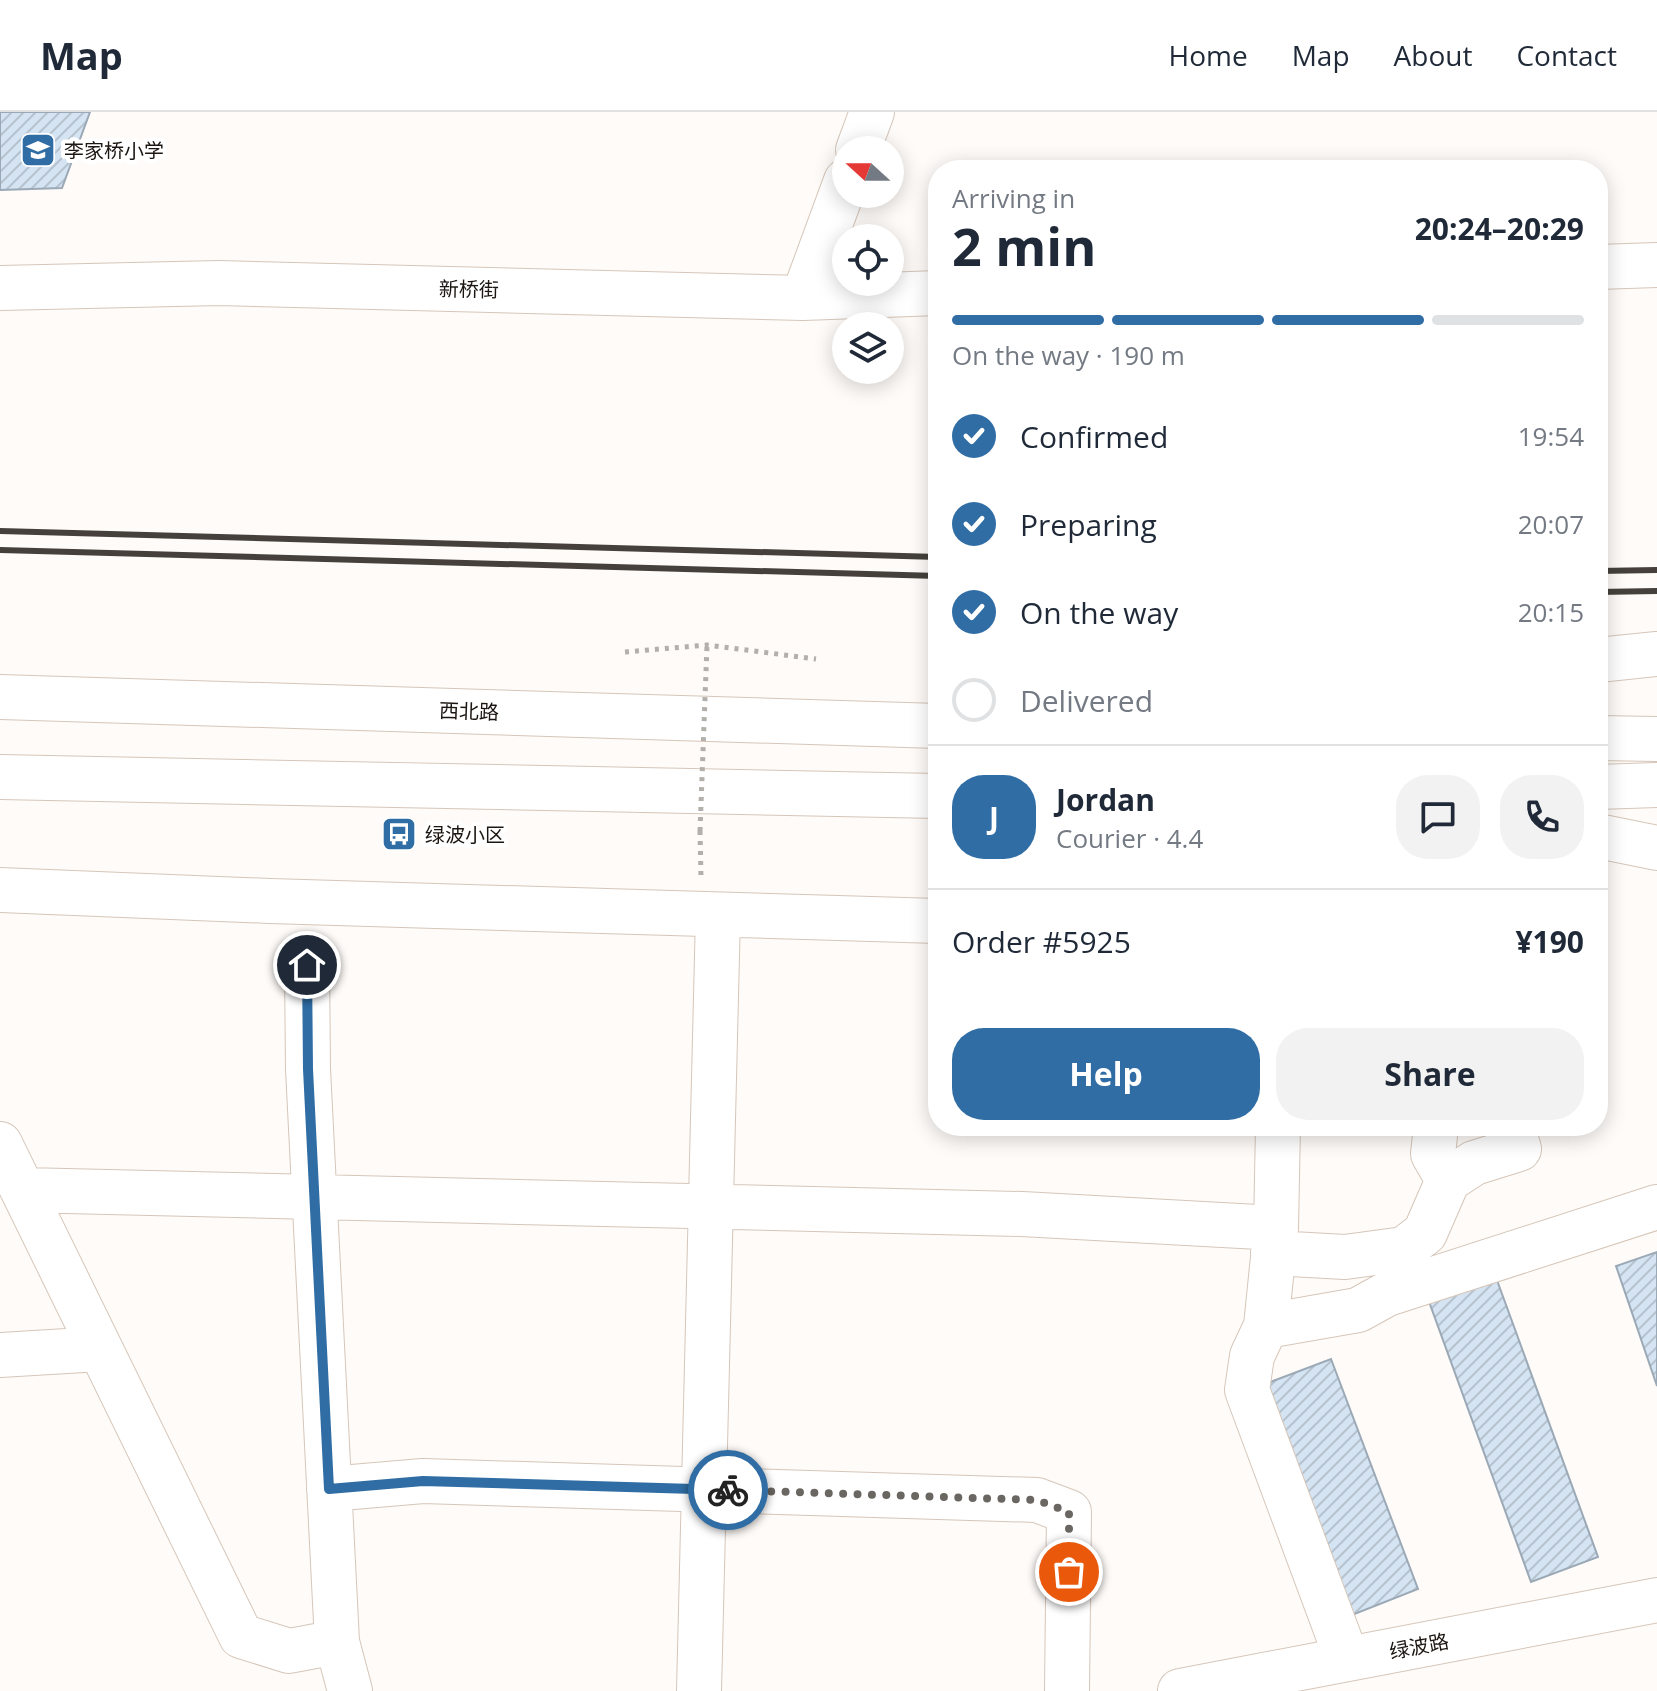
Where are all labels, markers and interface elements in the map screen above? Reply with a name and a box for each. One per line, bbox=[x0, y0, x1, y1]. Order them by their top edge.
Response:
text: Map bbox=[40, 29, 123, 81]
text: Home bbox=[1169, 36, 1248, 74]
text: Map bbox=[1292, 36, 1350, 74]
text: About bbox=[1394, 36, 1472, 74]
text: Contact bbox=[1516, 36, 1617, 74]
school or university icon: 李家桥小学 bbox=[19, 131, 57, 169]
north arrow bbox=[832, 136, 904, 208]
map controls bbox=[832, 136, 904, 384]
place label: 李家桥小学 bbox=[64, 137, 164, 164]
text: Arriving in bbox=[952, 180, 1075, 216]
text: 20:24–20:29 bbox=[1415, 208, 1584, 249]
text: 2 min bbox=[952, 210, 1096, 281]
button: locate bbox=[832, 224, 904, 296]
street label: 新桥街 bbox=[439, 275, 499, 303]
button: layers bbox=[832, 312, 904, 384]
text: On the way · 190 m bbox=[952, 337, 1185, 373]
icon: check bbox=[952, 414, 996, 458]
text: Confirmed bbox=[1020, 416, 1168, 457]
text: 19:54 bbox=[1518, 418, 1584, 454]
icon: check bbox=[952, 502, 996, 546]
text: Preparing bbox=[1020, 504, 1157, 545]
text: 20:07 bbox=[1518, 506, 1584, 542]
icon: check bbox=[952, 590, 996, 634]
text: On the way bbox=[1020, 592, 1178, 633]
text: 20:15 bbox=[1518, 594, 1584, 630]
text: Delivered bbox=[1020, 680, 1153, 721]
street label: 西北路 bbox=[439, 696, 499, 726]
button: chat bbox=[1396, 775, 1480, 859]
button: phone bbox=[1500, 775, 1584, 859]
text: Jordan bbox=[1056, 779, 1155, 820]
text: J bbox=[989, 797, 999, 838]
bus stop icon: 绿波小区 bbox=[380, 815, 418, 853]
text: Courier · 4.4 bbox=[1056, 820, 1203, 856]
place label: 绿波小区 bbox=[425, 821, 505, 848]
text: Order #5925 bbox=[952, 921, 1131, 962]
text: ¥190 bbox=[1515, 921, 1584, 962]
pin bbox=[273, 931, 341, 999]
icon: home bbox=[285, 943, 329, 987]
button: Help bbox=[952, 1028, 1260, 1120]
button: Share bbox=[1276, 1028, 1584, 1120]
courier bbox=[688, 1450, 768, 1530]
icon: bike bbox=[706, 1468, 750, 1512]
pin bbox=[1035, 1538, 1103, 1606]
icon: bag bbox=[1047, 1550, 1091, 1594]
street label: 绿波路 bbox=[1387, 1627, 1451, 1665]

